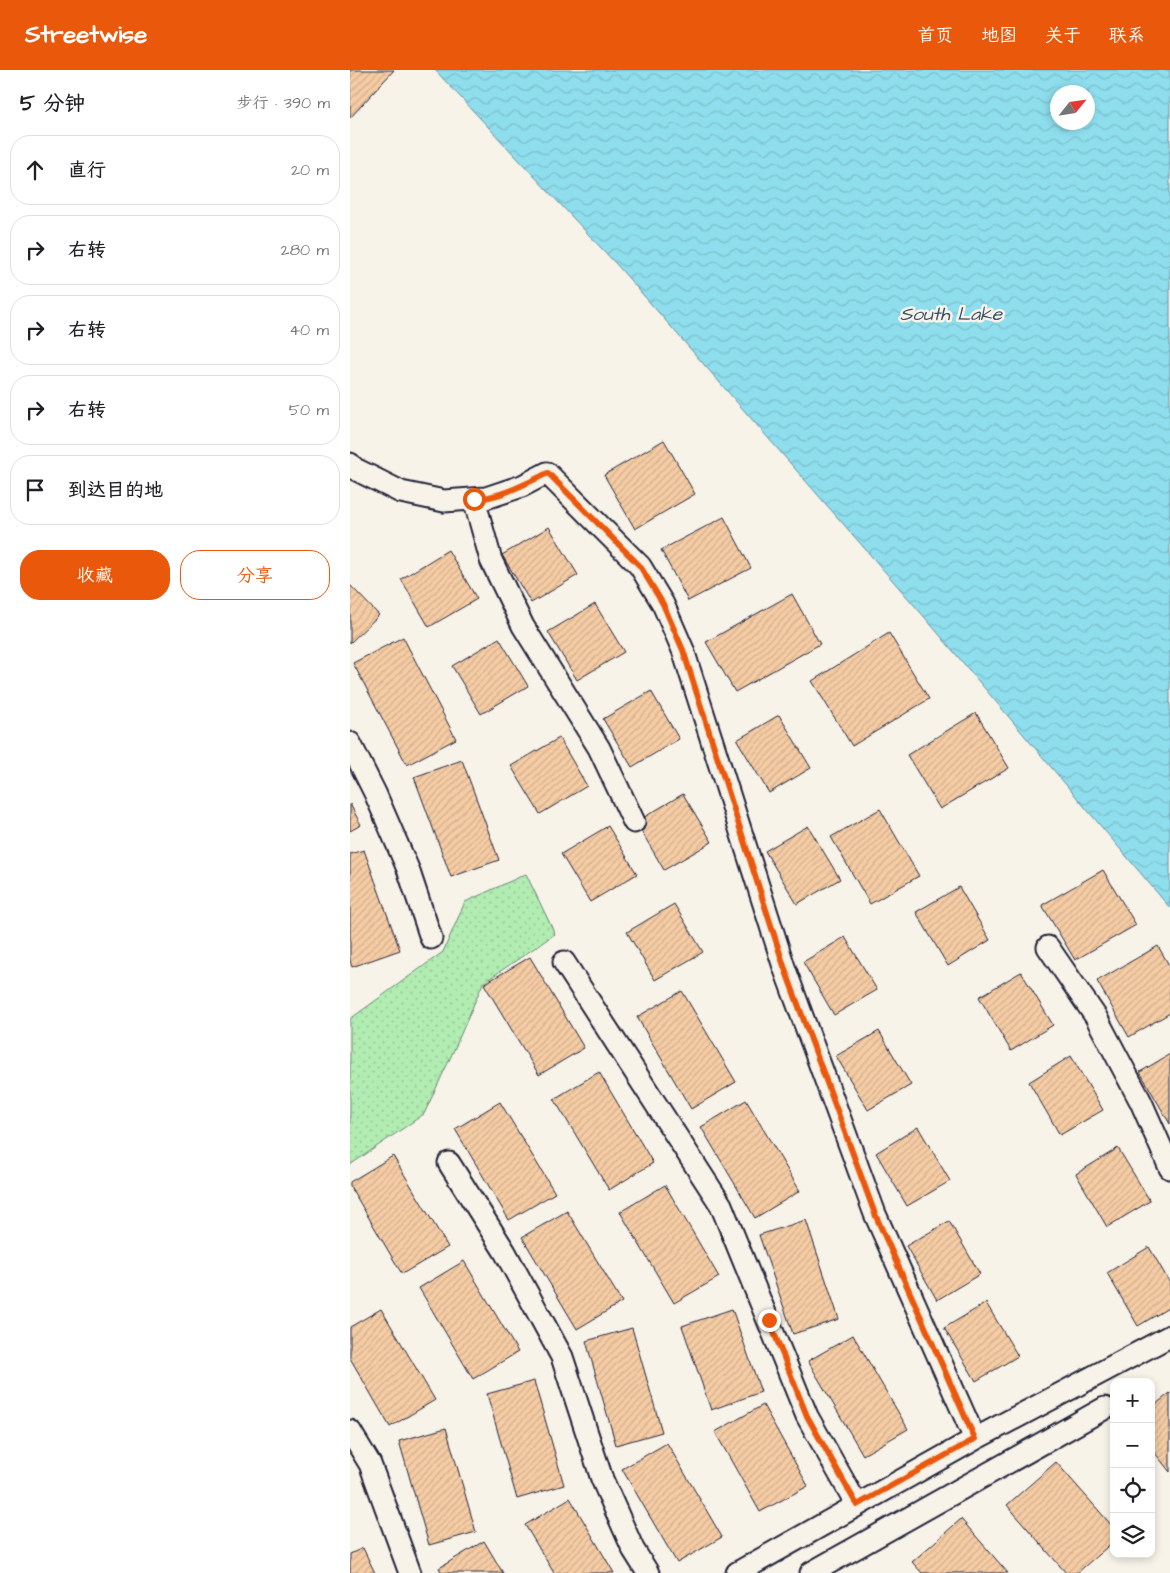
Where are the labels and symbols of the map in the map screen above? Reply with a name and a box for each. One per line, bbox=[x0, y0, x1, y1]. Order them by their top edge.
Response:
north arrow bbox=[1050, 85, 1095, 130]
water label: South Lake bbox=[900, 301, 1004, 328]
route start bbox=[463, 488, 486, 511]
route end bbox=[758, 1309, 781, 1332]

